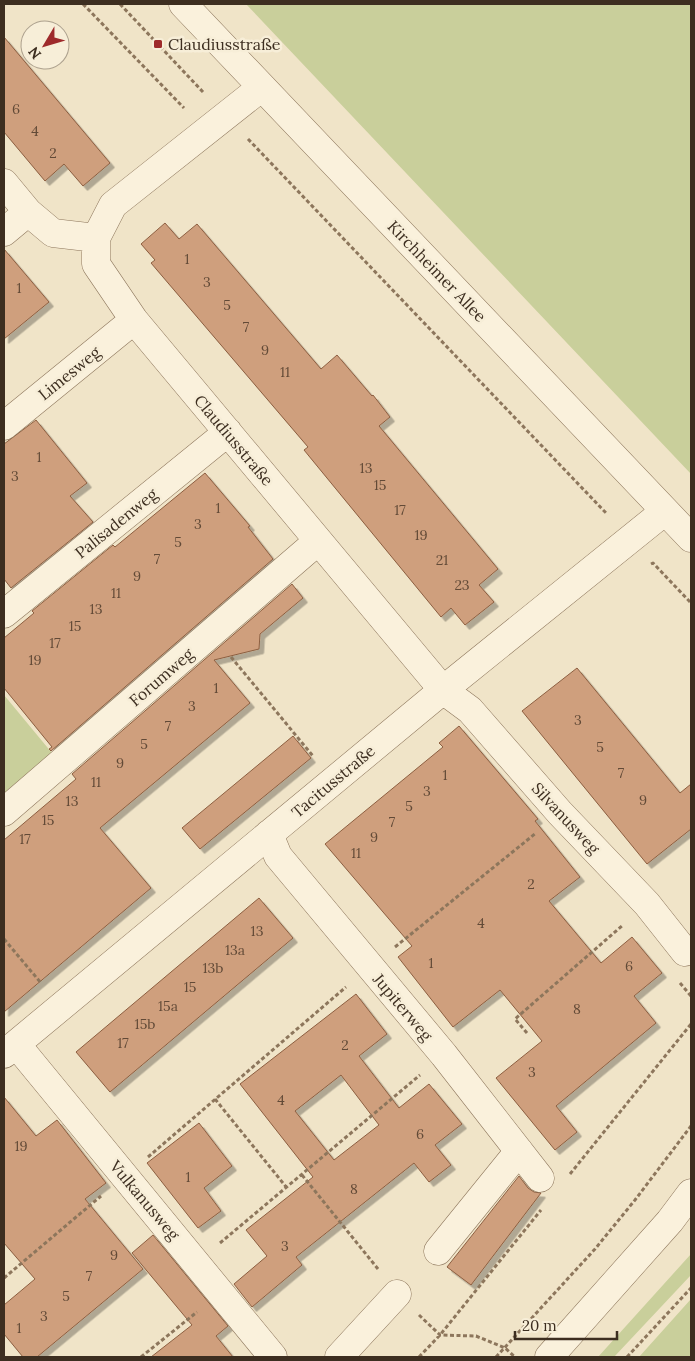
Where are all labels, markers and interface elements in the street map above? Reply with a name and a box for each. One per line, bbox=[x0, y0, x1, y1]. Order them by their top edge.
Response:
north arrow bbox=[20, 20, 70, 70]
place label: Claudiusstraße bbox=[168, 34, 281, 54]
marker: Claudiusstraße bbox=[152, 38, 164, 50]
text: N bbox=[24, 43, 45, 63]
house number: 6 bbox=[12, 100, 20, 118]
house number: 4 bbox=[31, 122, 39, 140]
house number: 2 bbox=[49, 144, 57, 162]
street label: Kirchheimer Allee bbox=[384, 216, 491, 326]
house number: 1 bbox=[184, 250, 190, 268]
house number: 3 bbox=[203, 273, 211, 291]
house number: 1 bbox=[16, 279, 22, 297]
house number: 5 bbox=[223, 296, 231, 314]
house number: 7 bbox=[243, 318, 250, 336]
street label: Limesweg bbox=[34, 341, 105, 404]
house number: 9 bbox=[261, 341, 269, 359]
house number: 11 bbox=[280, 363, 290, 381]
street label: Claudiusstraße bbox=[190, 390, 278, 490]
house number: 1 bbox=[36, 448, 42, 466]
house number: 13 bbox=[360, 459, 373, 477]
house number: 3 bbox=[11, 467, 19, 485]
house number: 15 bbox=[374, 476, 386, 494]
street label: Palisadenweg bbox=[71, 483, 162, 562]
house number: 1 bbox=[215, 499, 221, 517]
house number: 17 bbox=[394, 501, 406, 519]
house number: 3 bbox=[194, 515, 202, 533]
house number: 19 bbox=[414, 526, 428, 544]
house number: 5 bbox=[174, 533, 182, 551]
house number: 7 bbox=[154, 550, 161, 568]
house number: 21 bbox=[436, 551, 448, 569]
house number: 9 bbox=[133, 567, 141, 585]
house number: 23 bbox=[454, 576, 470, 594]
house number: 11 bbox=[111, 584, 121, 602]
house number: 13 bbox=[90, 600, 103, 618]
house number: 15 bbox=[69, 617, 81, 635]
house number: 17 bbox=[49, 634, 61, 652]
street label: Forumweg bbox=[125, 643, 198, 710]
house number: 19 bbox=[28, 651, 42, 669]
house number: 1 bbox=[213, 679, 219, 697]
house number: 3 bbox=[188, 697, 196, 715]
house number: 3 bbox=[574, 711, 582, 729]
house number: 7 bbox=[165, 717, 172, 735]
house number: 5 bbox=[140, 735, 148, 753]
house number: 5 bbox=[596, 738, 604, 756]
street label: Tacitusstraße bbox=[287, 740, 379, 822]
house number: 9 bbox=[116, 754, 124, 772]
house number: 7 bbox=[618, 764, 625, 782]
house number: 1 bbox=[442, 766, 448, 784]
house number: 11 bbox=[91, 773, 101, 791]
street label: Silvanusweg bbox=[528, 778, 605, 859]
house number: 3 bbox=[423, 782, 431, 800]
house number: 9 bbox=[639, 791, 647, 809]
house number: 13 bbox=[66, 792, 79, 810]
house number: 5 bbox=[405, 797, 413, 815]
house number: 15 bbox=[42, 811, 54, 829]
house number: 7 bbox=[389, 813, 396, 831]
house number: 9 bbox=[370, 828, 378, 846]
house number: 17 bbox=[19, 830, 31, 848]
house number: 11 bbox=[351, 844, 361, 862]
house number: 2 bbox=[527, 875, 535, 893]
house number: 4 bbox=[477, 914, 485, 932]
house number: 13 bbox=[251, 922, 264, 940]
house number: 13a bbox=[225, 941, 245, 959]
house number: 1 bbox=[428, 954, 434, 972]
house number: 6 bbox=[625, 957, 633, 975]
house number: 13b bbox=[202, 959, 224, 977]
street label: Jupiterweg bbox=[368, 968, 438, 1046]
house number: 15 bbox=[184, 978, 196, 996]
house number: 15a bbox=[158, 997, 178, 1015]
house number: 8 bbox=[573, 1000, 581, 1018]
house number: 15b bbox=[135, 1015, 155, 1033]
house number: 17 bbox=[117, 1034, 129, 1052]
house number: 2 bbox=[341, 1036, 349, 1054]
house number: 3 bbox=[528, 1063, 536, 1081]
house number: 4 bbox=[277, 1091, 285, 1109]
house number: 6 bbox=[416, 1125, 424, 1143]
house number: 19 bbox=[14, 1137, 28, 1155]
street label: Vulkanusweg bbox=[105, 1155, 185, 1245]
house number: 1 bbox=[185, 1168, 191, 1186]
house number: 8 bbox=[350, 1180, 358, 1198]
house number: 3 bbox=[281, 1237, 289, 1255]
house number: 9 bbox=[110, 1246, 118, 1264]
house number: 7 bbox=[86, 1267, 93, 1285]
house number: 5 bbox=[62, 1287, 70, 1305]
house number: 3 bbox=[40, 1307, 48, 1325]
scale bar bbox=[515, 1308, 618, 1340]
text: 20 m bbox=[522, 1316, 557, 1335]
house number: 1 bbox=[16, 1319, 22, 1337]

